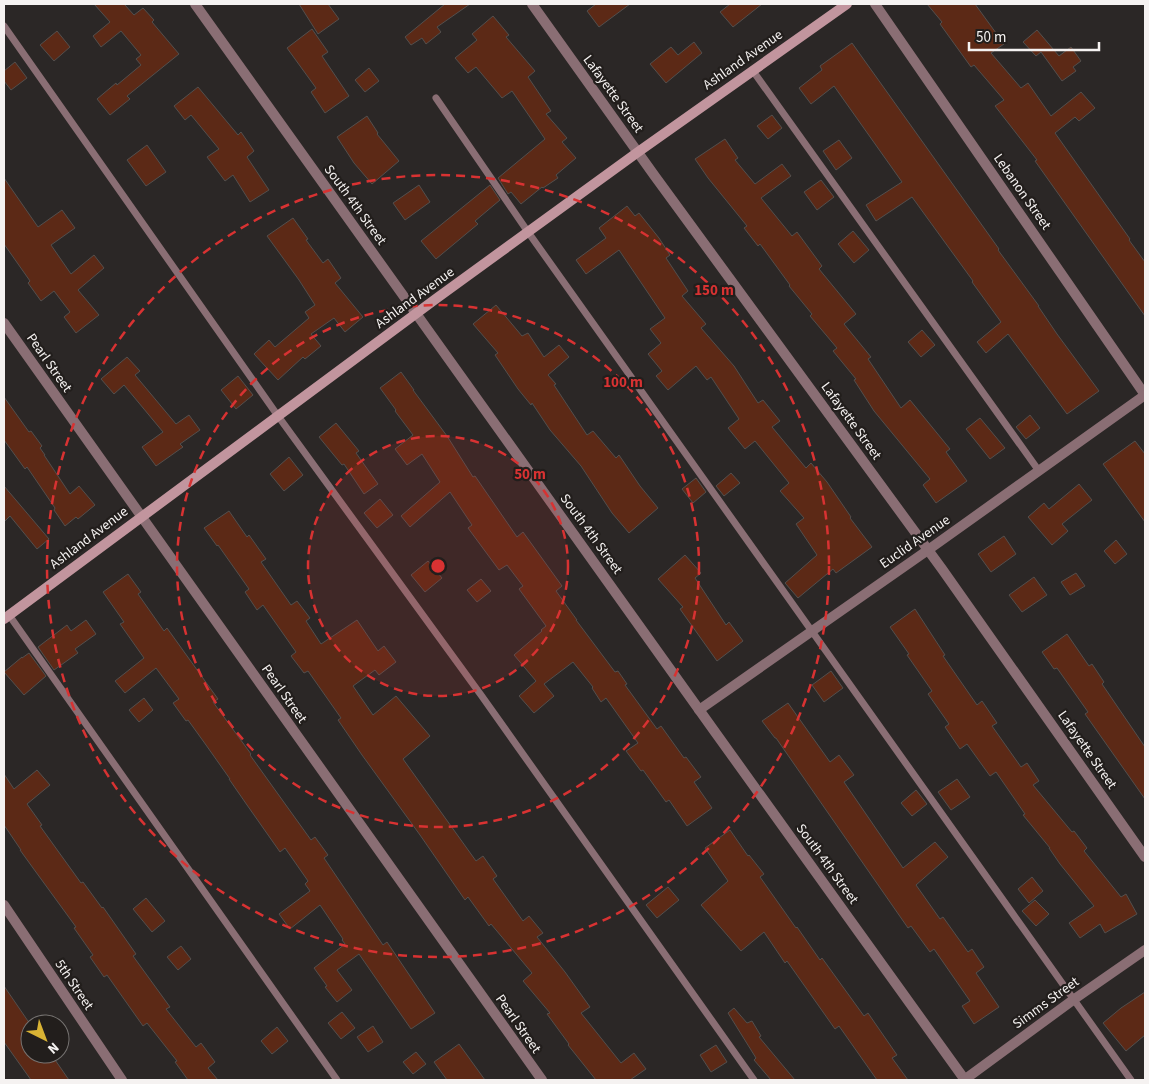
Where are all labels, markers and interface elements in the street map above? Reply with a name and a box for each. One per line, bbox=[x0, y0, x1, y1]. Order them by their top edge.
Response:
scale bar bbox=[969, 20, 1099, 52]
street label: Ashland Avenue bbox=[699, 25, 787, 95]
text: 50 m bbox=[976, 27, 1006, 48]
street label: Lafayette Street bbox=[578, 51, 648, 137]
street label: Lebanon Street bbox=[988, 150, 1056, 234]
street label: South 4th Street bbox=[319, 161, 391, 250]
street label: Ashland Avenue bbox=[371, 262, 459, 334]
text: 150 m bbox=[694, 280, 734, 301]
street label: Pearl Street bbox=[21, 330, 77, 397]
text: 100 m bbox=[603, 372, 643, 393]
street label: Lafayette Street bbox=[816, 378, 886, 464]
text: 50 m bbox=[514, 464, 546, 485]
street label: South 4th Street bbox=[555, 490, 627, 579]
street label: Ashland Avenue bbox=[46, 502, 132, 574]
street label: Euclid Avenue bbox=[876, 510, 954, 574]
centre of rings bbox=[429, 557, 447, 575]
street label: Pearl Street bbox=[256, 661, 312, 728]
street label: Lafayette Street bbox=[1052, 707, 1122, 794]
street label: South 4th Street bbox=[791, 820, 863, 909]
street label: 5th Street bbox=[50, 956, 98, 1015]
street label: Simms Street bbox=[1009, 972, 1084, 1034]
street label: Pearl Street bbox=[490, 991, 546, 1058]
north arrow bbox=[20, 1014, 70, 1064]
text: N bbox=[43, 1037, 63, 1058]

